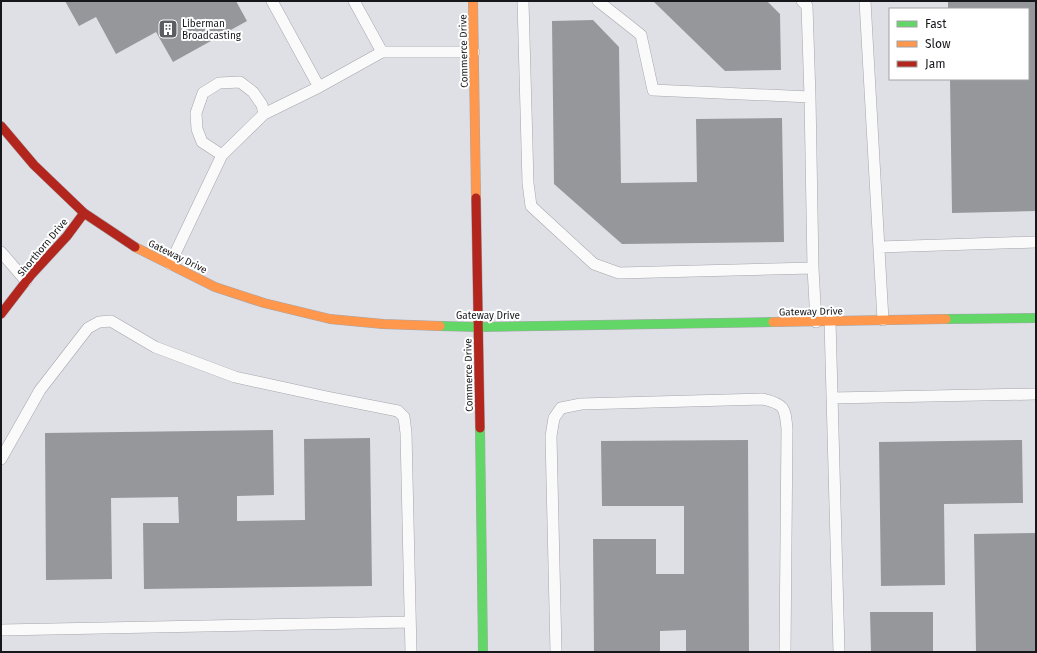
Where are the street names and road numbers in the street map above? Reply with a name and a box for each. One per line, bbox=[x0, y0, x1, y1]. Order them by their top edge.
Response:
street label: Commerce Drive bbox=[457, 14, 471, 88]
street label: Shorthorn Drive bbox=[15, 216, 71, 279]
street label: Gateway Drive bbox=[146, 237, 209, 276]
street label: Gateway Drive bbox=[779, 305, 843, 319]
street label: Gateway Drive bbox=[456, 310, 520, 322]
street label: Commerce Drive bbox=[462, 338, 476, 412]

